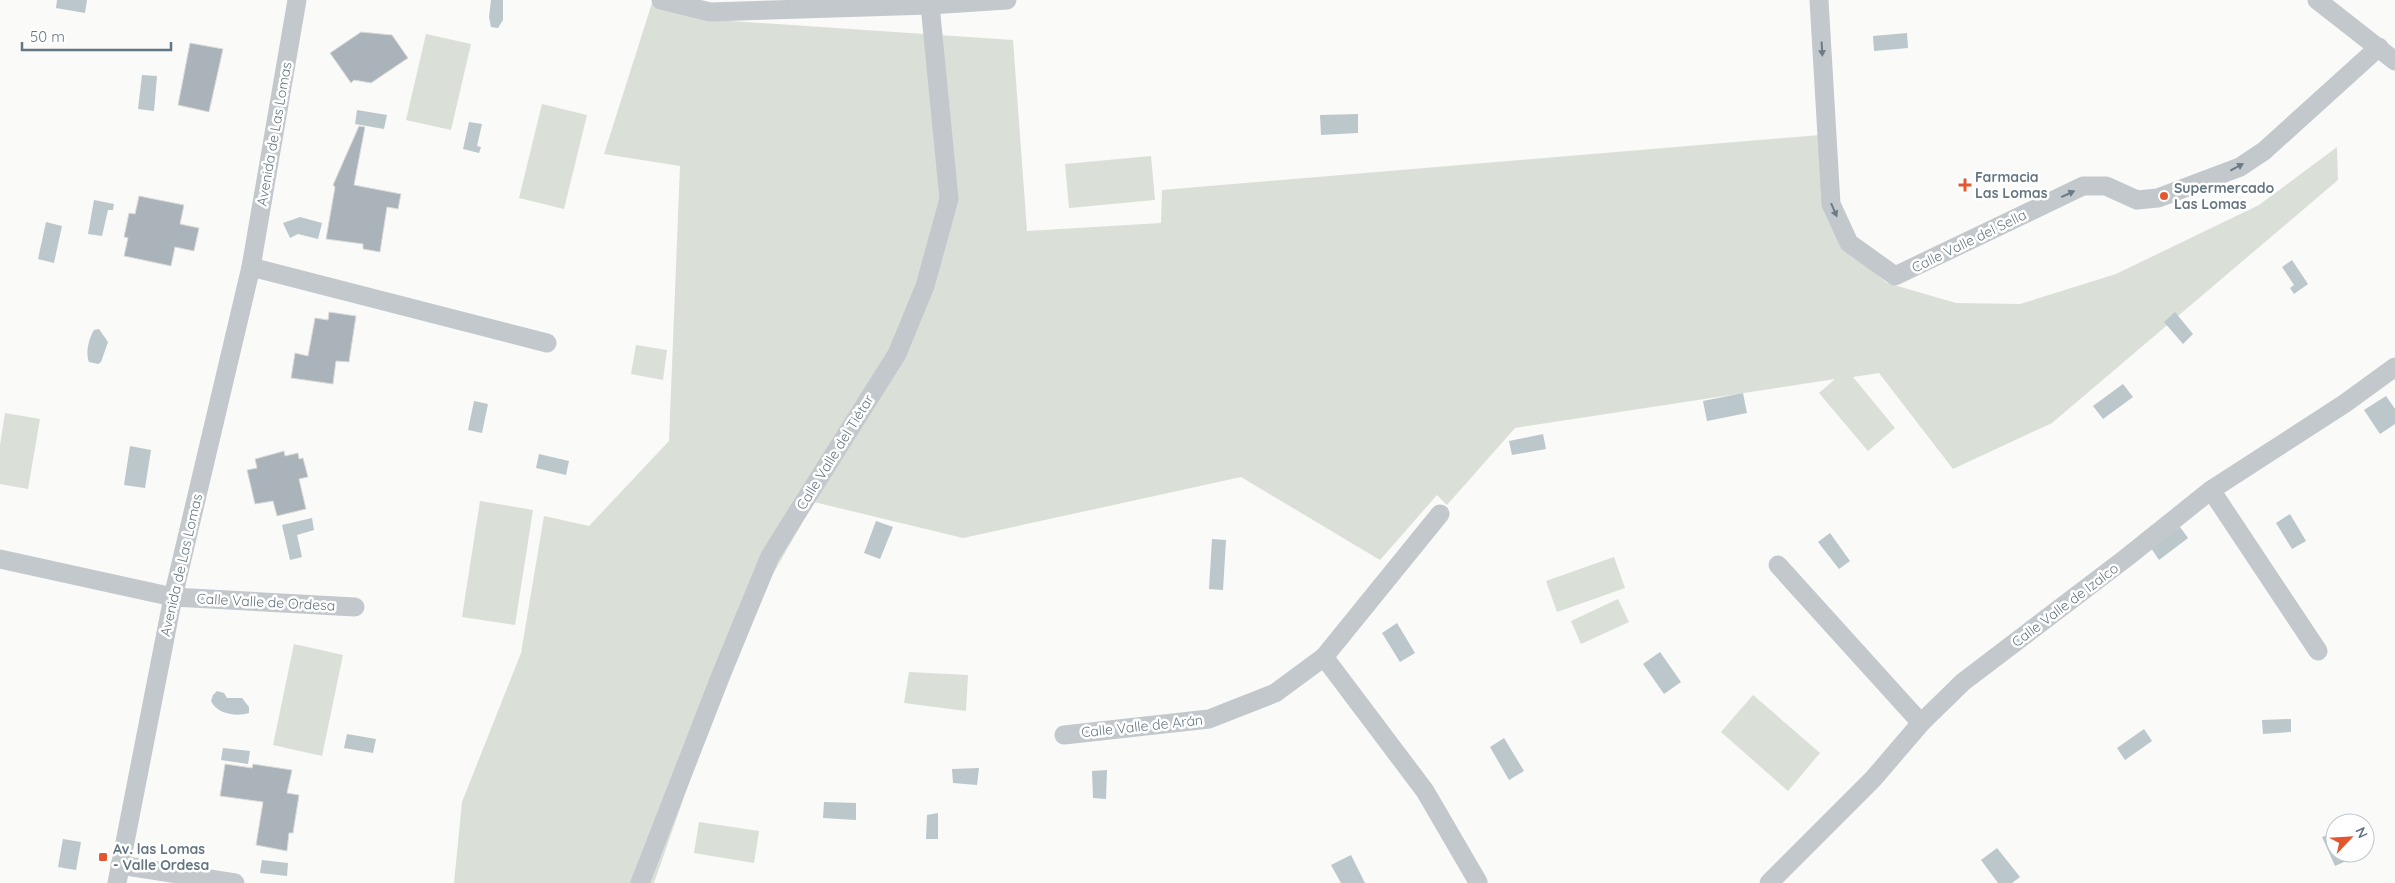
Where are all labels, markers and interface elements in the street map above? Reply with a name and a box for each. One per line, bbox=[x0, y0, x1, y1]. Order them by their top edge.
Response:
scale bar bbox=[22, 20, 171, 52]
text: 50 m bbox=[30, 27, 65, 46]
one-way arrow bbox=[1818, 41, 1826, 57]
street label: Avenida de Las Lomas bbox=[252, 61, 296, 207]
one-way arrow bbox=[2231, 163, 2244, 172]
place label: Farmacia Las Lomas bbox=[1975, 168, 2048, 202]
marker: Farmacia Las Lomas bbox=[1959, 179, 1971, 191]
place label: Supermercado Las Lomas bbox=[2174, 179, 2275, 213]
one-way arrow bbox=[2061, 189, 2075, 197]
marker: Supermercado Las Lomas bbox=[2158, 190, 2170, 202]
one-way arrow bbox=[1830, 203, 1838, 218]
street label: Calle Valle del Sella bbox=[1909, 205, 2029, 277]
street label: Calle Valle del Tiétar bbox=[792, 390, 878, 513]
street label: Avenida de Las Lomas bbox=[156, 492, 206, 638]
street label: Calle Valle de Izalco bbox=[2008, 559, 2122, 651]
street label: Calle Valle de Ordesa bbox=[196, 589, 336, 615]
street label: Calle Valle de Arán bbox=[1080, 711, 1204, 741]
north arrow bbox=[2325, 813, 2375, 863]
text: N bbox=[2351, 824, 2372, 841]
place label: Av. las Lomas - Valle Ordesa bbox=[113, 840, 209, 874]
marker: Av. las Lomas - Valle Ordesa bbox=[97, 851, 109, 863]

